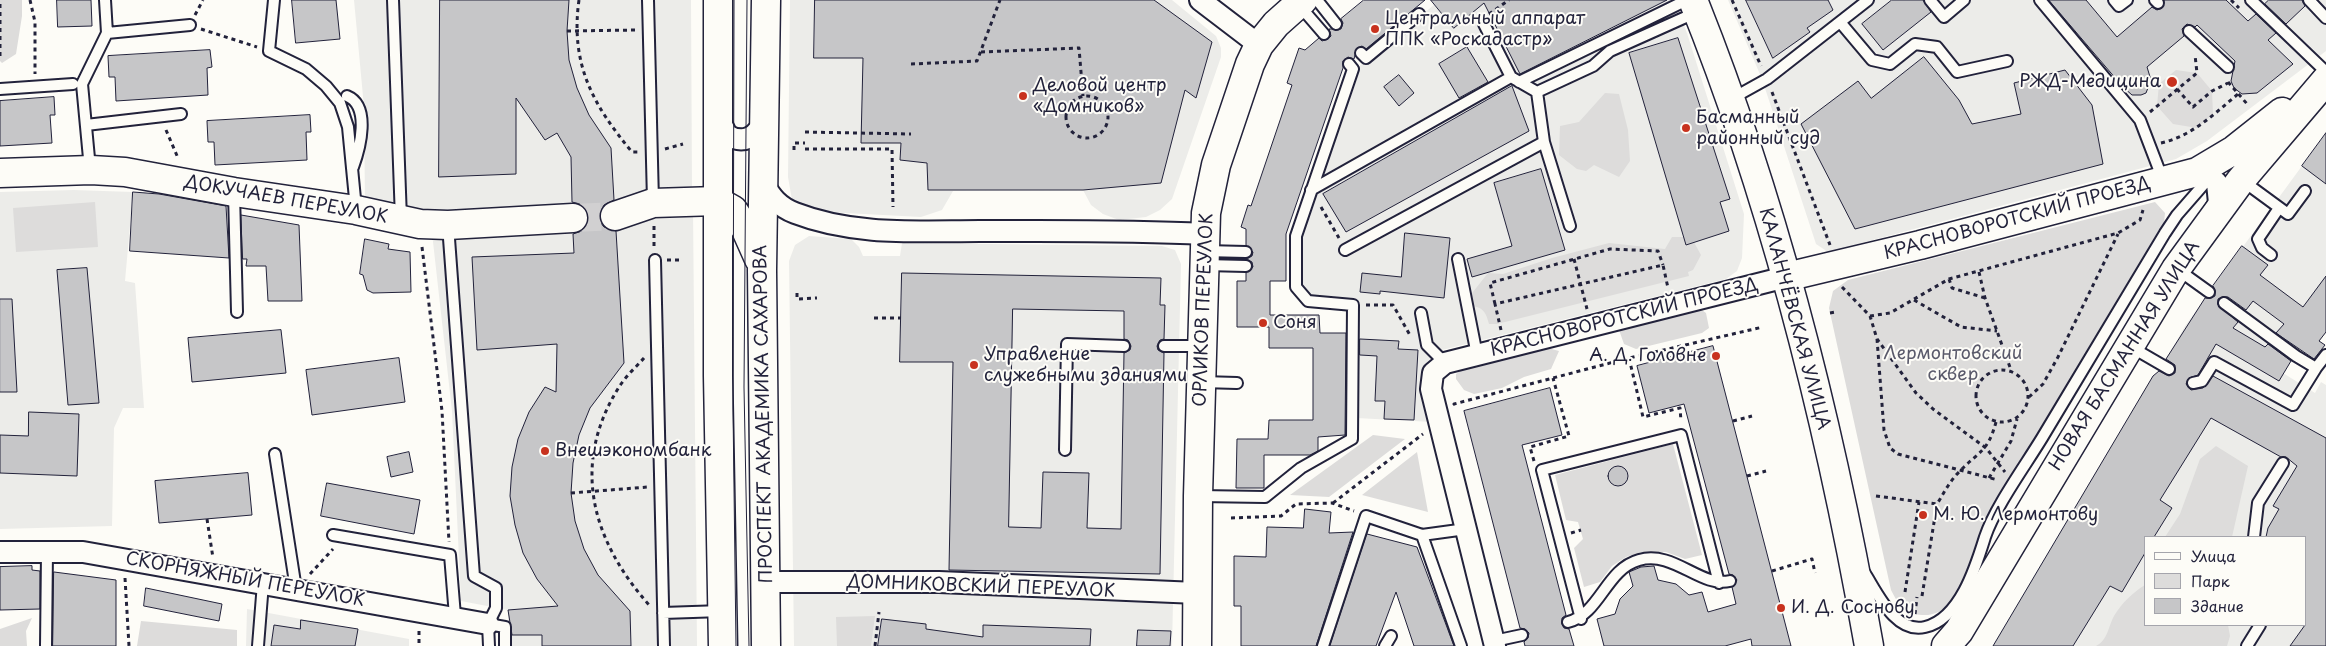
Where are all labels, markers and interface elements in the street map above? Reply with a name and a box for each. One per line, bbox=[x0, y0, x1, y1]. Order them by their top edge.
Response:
place label: Центральный аппарат ППК «Роскадастр» bbox=[1385, 8, 1585, 50]
marker: Центральный аппарат ППК «Роскадастр» bbox=[1369, 23, 1381, 35]
place label: РЖД-Медицина bbox=[2019, 71, 2161, 93]
place label: Деловой центр «Домников» bbox=[1033, 75, 1167, 118]
marker: РЖД-Медицина bbox=[2165, 75, 2179, 89]
marker: Деловой центр «Домников» bbox=[1017, 90, 1029, 102]
place label: Басманный районный суд bbox=[1696, 107, 1820, 150]
marker: Басманный районный суд bbox=[1680, 122, 1692, 134]
street label: ДОКУЧАЕВ ПЕРЕУЛОК bbox=[183, 171, 389, 229]
street label: КРАСНОВОРОТСКИЙ ПРОЕЗД bbox=[1881, 173, 2153, 265]
street label: КАЛАНЧЁВСКАЯ УЛИЦА bbox=[1754, 206, 1834, 432]
street label: ОРЛИКОВ ПЕРЕУЛОК bbox=[1190, 213, 1218, 407]
street label: НОВАЯ БАСМАННАЯ УЛИЦА bbox=[2045, 237, 2205, 475]
street label: ПРОСПЕКТ АКАДЕМИКА САХАРОВА bbox=[750, 244, 778, 584]
street label: КРАСНОВОРОТСКИЙ ПРОЕЗД bbox=[1488, 274, 1760, 362]
place label: Соня bbox=[1273, 312, 1317, 334]
marker: Соня bbox=[1257, 317, 1269, 329]
park label: Лермонтовский сквер bbox=[1884, 343, 2022, 386]
place label: Управление служебными зданиями bbox=[984, 344, 1187, 386]
place label: А. Д. Головне bbox=[1589, 345, 1706, 367]
marker: А. Д. Головне bbox=[1710, 350, 1722, 362]
marker: Управление служебными зданиями bbox=[968, 359, 980, 371]
place label: Внешэкономбанк bbox=[555, 440, 711, 462]
marker: Внешэкономбанк bbox=[539, 445, 551, 457]
place label: М. Ю. Лермонтову bbox=[1933, 504, 2098, 526]
marker: М. Ю. Лермонтову bbox=[1917, 509, 1929, 521]
legend bbox=[2144, 536, 2306, 626]
text: Улица bbox=[2191, 544, 2236, 567]
street label: СКОРНЯЖНЫЙ ПЕРЕУЛОК bbox=[124, 548, 366, 612]
text: Парк bbox=[2191, 569, 2230, 592]
street label: ДОМНИКОВСКИЙ ПЕРЕУЛОК bbox=[847, 572, 1115, 602]
text: Здание bbox=[2191, 594, 2244, 617]
place label: И. Д. Соснову bbox=[1791, 597, 1915, 619]
marker: И. Д. Соснову bbox=[1775, 602, 1787, 614]

